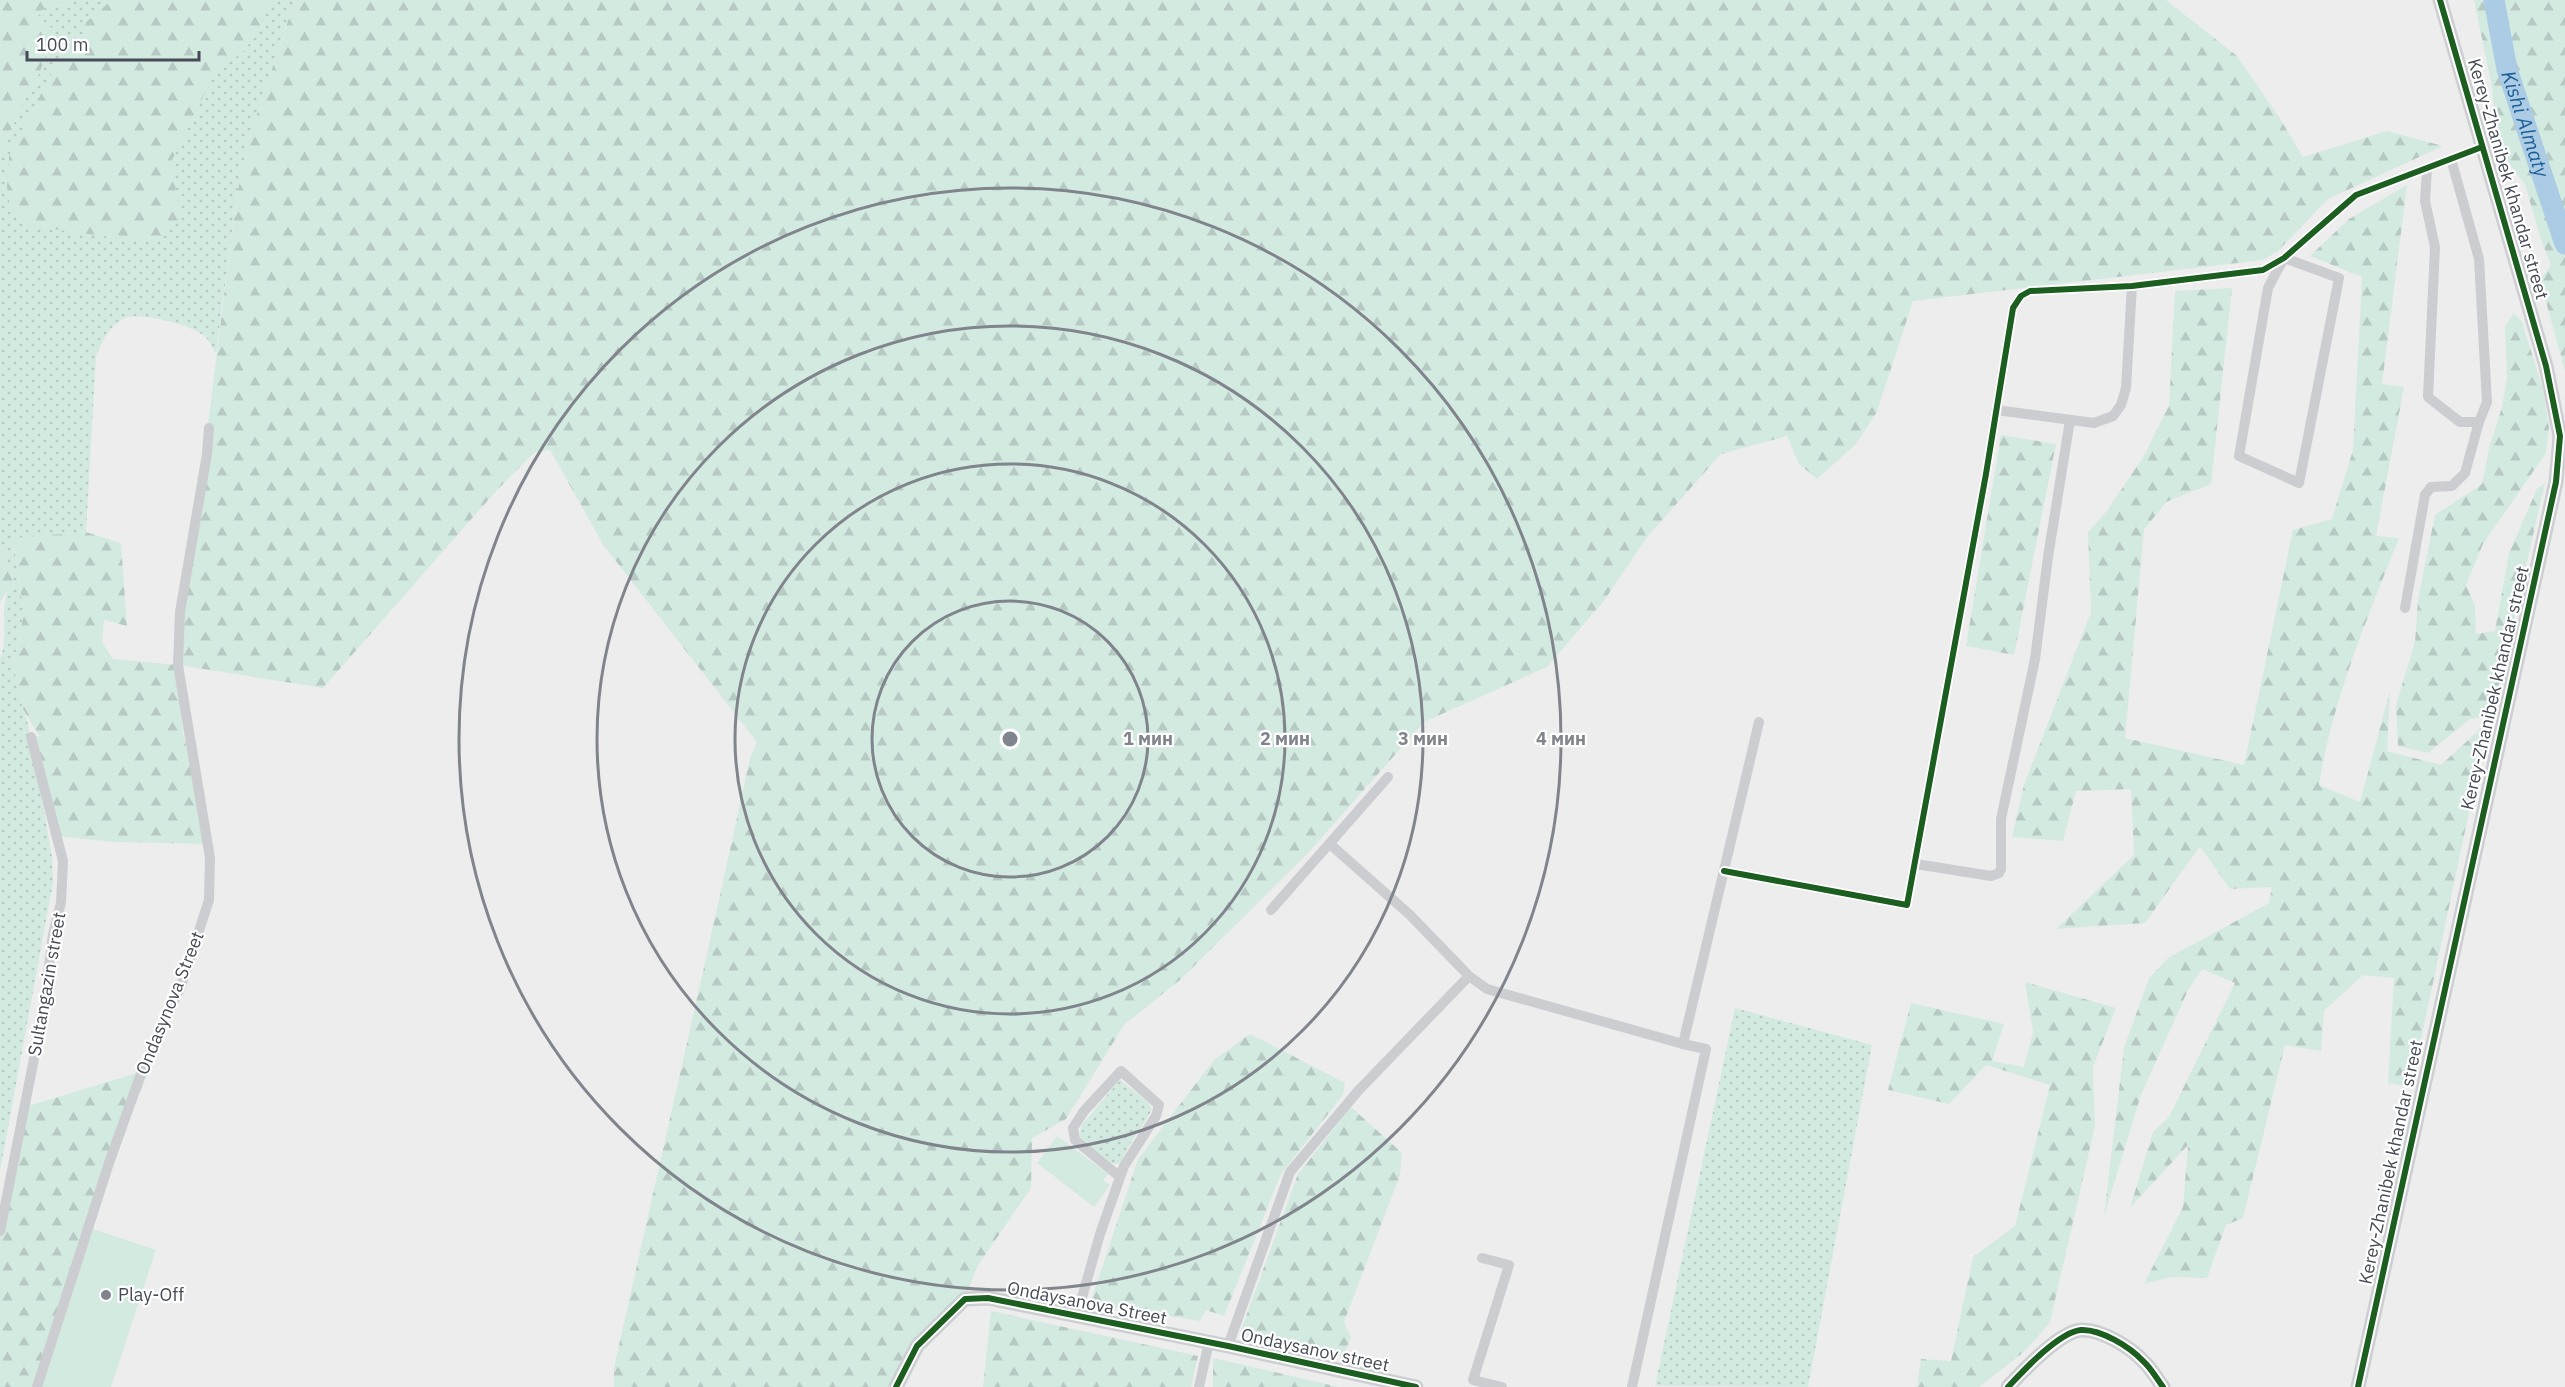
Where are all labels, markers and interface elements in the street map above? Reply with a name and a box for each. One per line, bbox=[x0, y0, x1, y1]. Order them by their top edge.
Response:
scale bar bbox=[27, 24, 200, 62]
text: 100 m bbox=[36, 33, 88, 56]
street label: Kerey-Zhanibek khandar street bbox=[2463, 56, 2554, 302]
water label: Kіshі Almaty bbox=[2495, 67, 2556, 182]
street label: Kerey-Zhanibek khandar street bbox=[2455, 564, 2534, 812]
text: 1 мин bbox=[1123, 727, 1173, 750]
text: 2 мин bbox=[1260, 727, 1310, 750]
text: 3 мин bbox=[1398, 727, 1448, 750]
text: 4 мин bbox=[1536, 727, 1586, 750]
centre of rings bbox=[1000, 729, 1020, 749]
street label: Sultangazin street bbox=[23, 910, 70, 1058]
street label: Ondasynova Street bbox=[130, 928, 209, 1078]
street label: Kerey-Zhanibek khandar street bbox=[2353, 1037, 2428, 1286]
street label: Ondaysanova Street bbox=[1005, 1276, 1169, 1329]
place label: Play-Off bbox=[118, 1283, 184, 1306]
marker: Play-Off bbox=[99, 1288, 113, 1302]
street label: Ondaysanov street bbox=[1239, 1323, 1391, 1376]

